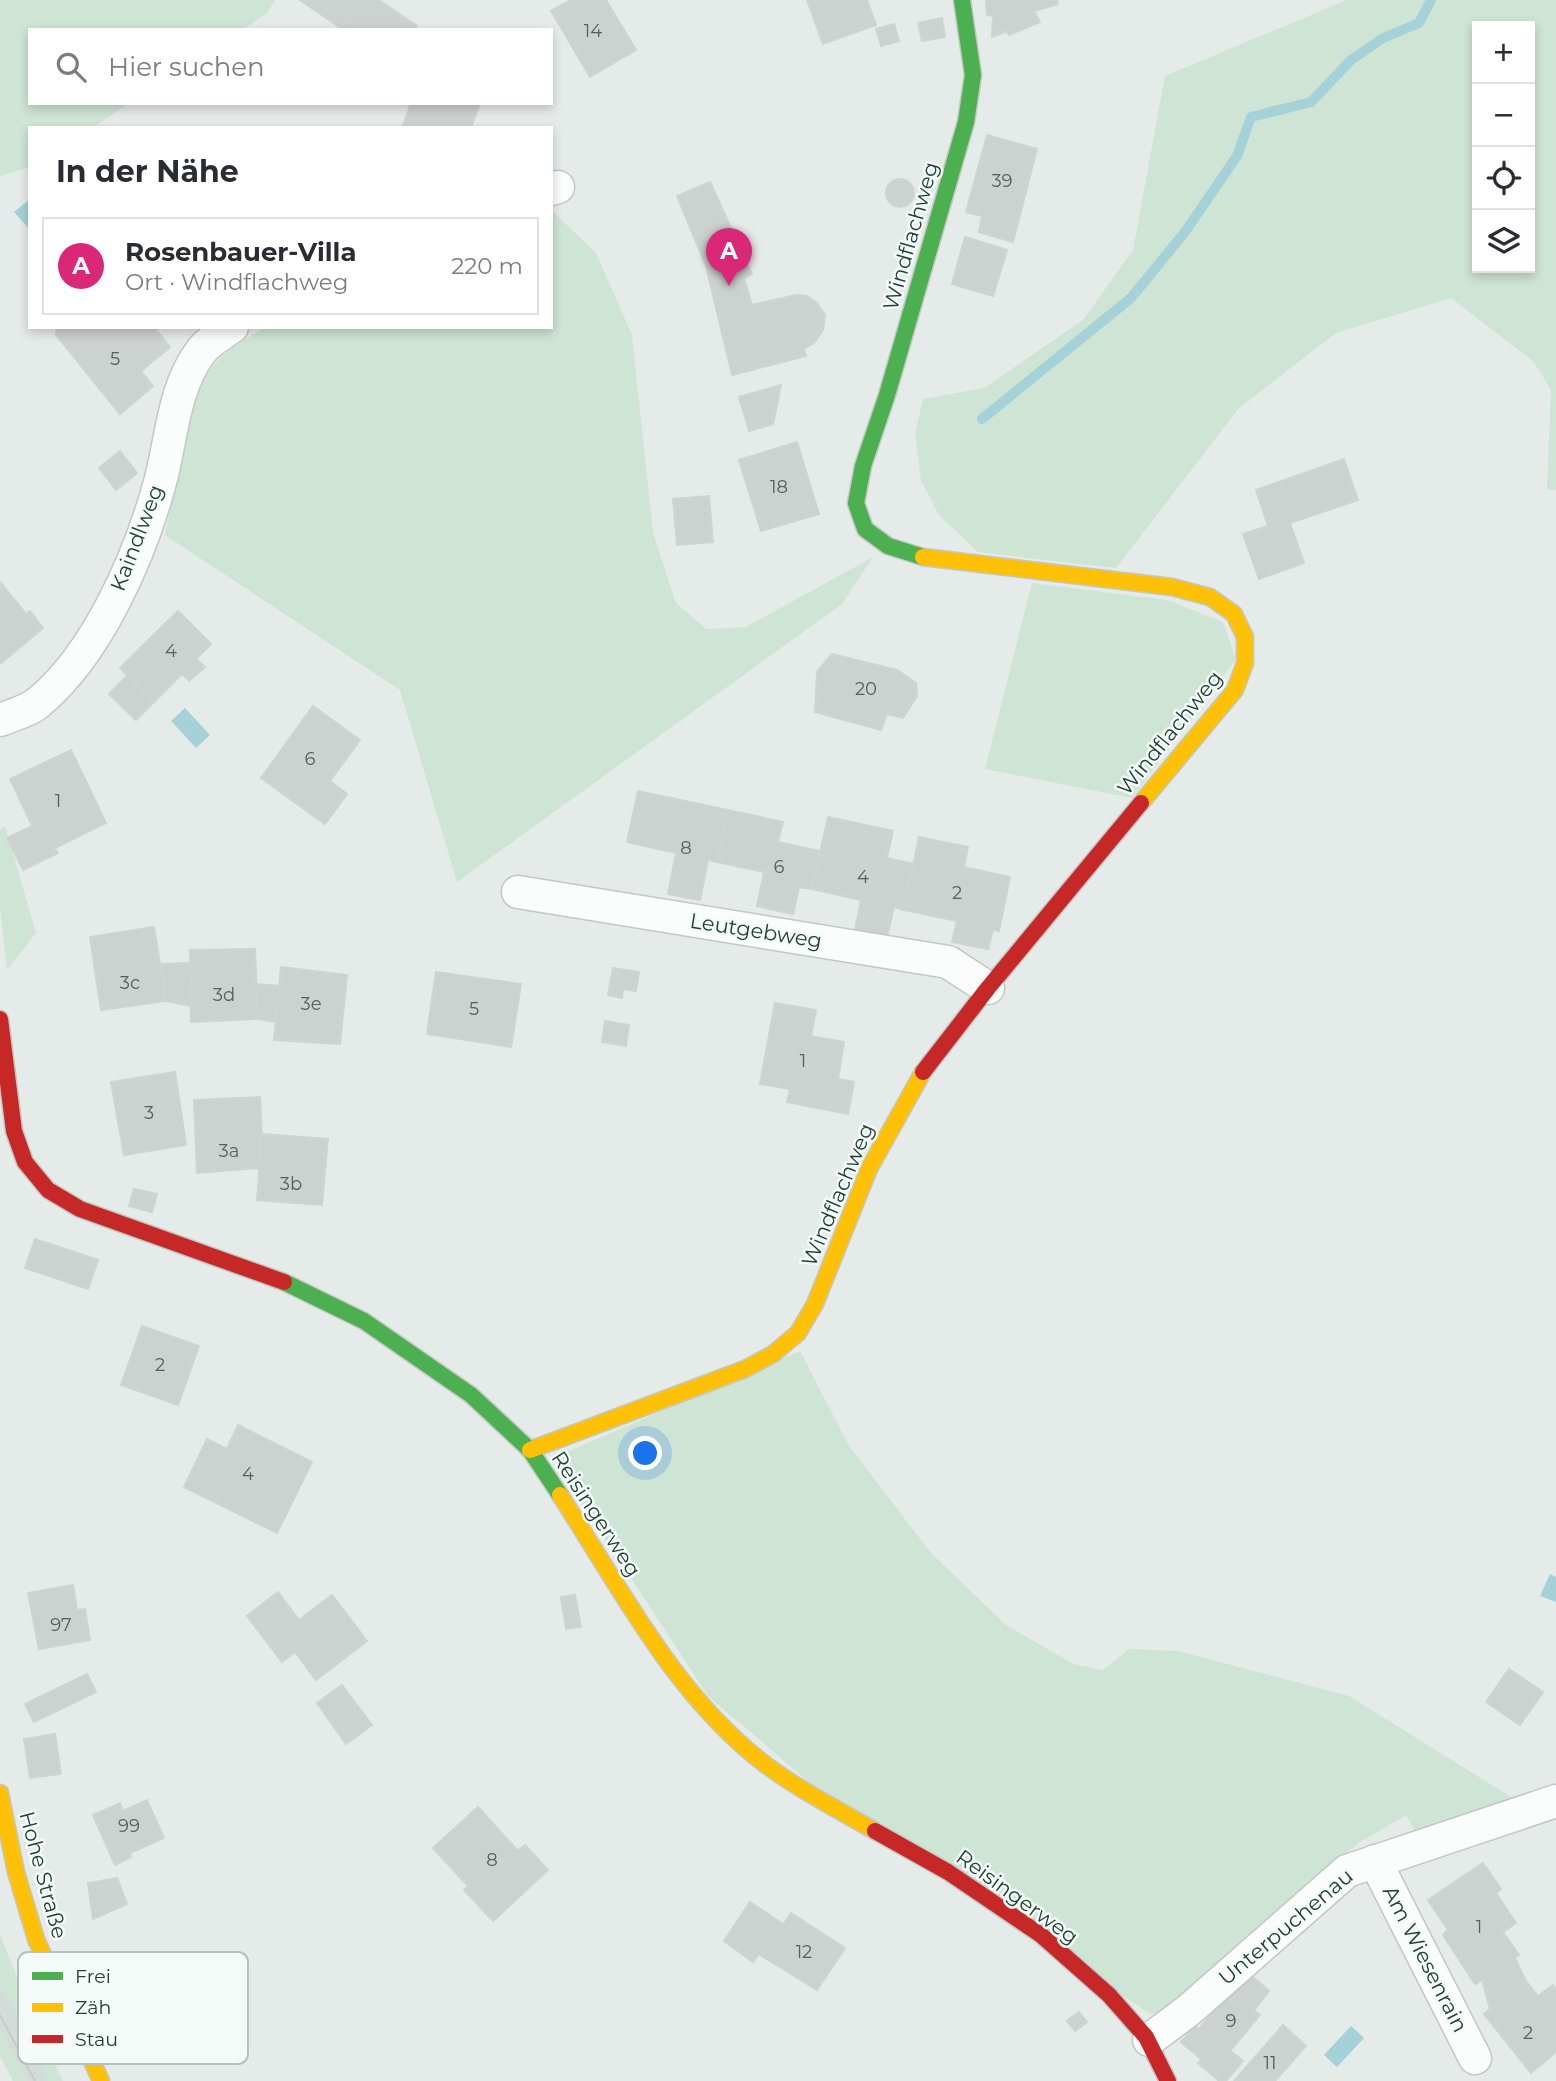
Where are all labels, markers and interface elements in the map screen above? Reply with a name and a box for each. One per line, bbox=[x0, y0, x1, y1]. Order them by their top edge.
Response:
house number: 14 bbox=[584, 20, 602, 42]
map controls bbox=[1472, 21, 1535, 273]
button: + bbox=[1472, 21, 1535, 84]
search box bbox=[28, 28, 553, 105]
icon: search bbox=[52, 48, 90, 86]
text: Hier suchen bbox=[108, 51, 265, 83]
button: − bbox=[1472, 84, 1535, 147]
button: locate bbox=[1472, 147, 1535, 210]
text: In der Nähe bbox=[56, 153, 239, 190]
street label: Windflachweg bbox=[877, 159, 944, 313]
house number: 39 bbox=[991, 170, 1013, 192]
button: layers bbox=[1472, 210, 1535, 273]
pin: A bbox=[706, 228, 752, 286]
text: Rosenbauer-Villa bbox=[125, 236, 356, 268]
text: A bbox=[72, 252, 90, 280]
text: 220 m bbox=[451, 252, 523, 280]
text: Ort · Windflachweg bbox=[125, 268, 349, 296]
house number: 5 bbox=[110, 348, 120, 370]
house number: 18 bbox=[770, 476, 788, 498]
street label: Kaindlweg bbox=[105, 481, 168, 595]
house number: 4 bbox=[165, 640, 177, 662]
street label: Windflachweg bbox=[1112, 665, 1227, 800]
house number: 20 bbox=[855, 678, 877, 700]
house number: 6 bbox=[305, 748, 316, 770]
house number: 1 bbox=[55, 790, 61, 812]
house number: 8 bbox=[680, 837, 692, 859]
house number: 6 bbox=[774, 856, 785, 878]
house number: 4 bbox=[857, 866, 869, 888]
house number: 2 bbox=[952, 882, 962, 904]
street label: Leutgebweg bbox=[688, 908, 824, 953]
house number: 3c bbox=[120, 972, 140, 994]
house number: 3d bbox=[213, 984, 235, 1006]
house number: 3e bbox=[300, 993, 322, 1015]
house number: 5 bbox=[469, 998, 479, 1020]
house number: 1 bbox=[800, 1050, 806, 1072]
house number: 3 bbox=[144, 1102, 154, 1124]
street label: Windflachweg bbox=[796, 1120, 879, 1270]
house number: 3a bbox=[219, 1140, 239, 1162]
house number: 3b bbox=[280, 1173, 302, 1195]
house number: 2 bbox=[155, 1354, 165, 1376]
your location bbox=[628, 1436, 662, 1470]
street label: Reisingerweg bbox=[547, 1446, 646, 1581]
house number: 4 bbox=[242, 1463, 254, 1485]
house number: 97 bbox=[50, 1614, 72, 1636]
street label: Hohe Straße bbox=[14, 1808, 72, 1941]
house number: 99 bbox=[118, 1815, 140, 1837]
street label: Reisingerweg bbox=[951, 1844, 1083, 1949]
house number: 8 bbox=[486, 1849, 498, 1871]
street label: Unterpuchenau bbox=[1213, 1863, 1358, 1990]
street label: Am Wiesenrain bbox=[1378, 1881, 1473, 2036]
house number: 1 bbox=[1476, 1916, 1482, 1938]
house number: 12 bbox=[796, 1941, 812, 1963]
legend bbox=[18, 1952, 248, 2064]
text: Frei bbox=[75, 1965, 111, 1988]
text: Zäh bbox=[75, 1996, 111, 2019]
house number: 9 bbox=[1226, 2010, 1237, 2032]
house number: 2 bbox=[1523, 2022, 1533, 2044]
text: Stau bbox=[75, 2028, 118, 2051]
house number: 11 bbox=[1264, 2052, 1277, 2074]

